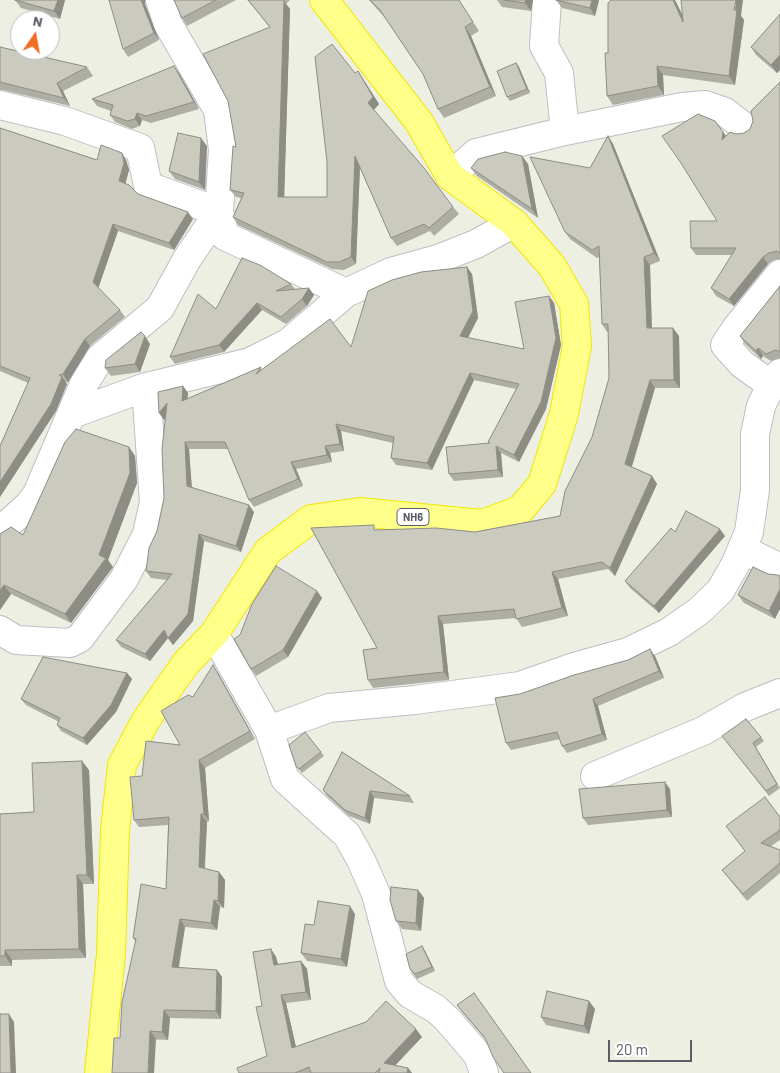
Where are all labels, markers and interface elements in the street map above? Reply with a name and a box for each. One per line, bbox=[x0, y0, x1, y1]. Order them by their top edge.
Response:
north arrow bbox=[10, 10, 60, 60]
text: N bbox=[32, 12, 44, 30]
road number: NH6 bbox=[397, 508, 429, 526]
scale bar bbox=[610, 1030, 694, 1062]
text: 20 m bbox=[616, 1040, 648, 1058]

